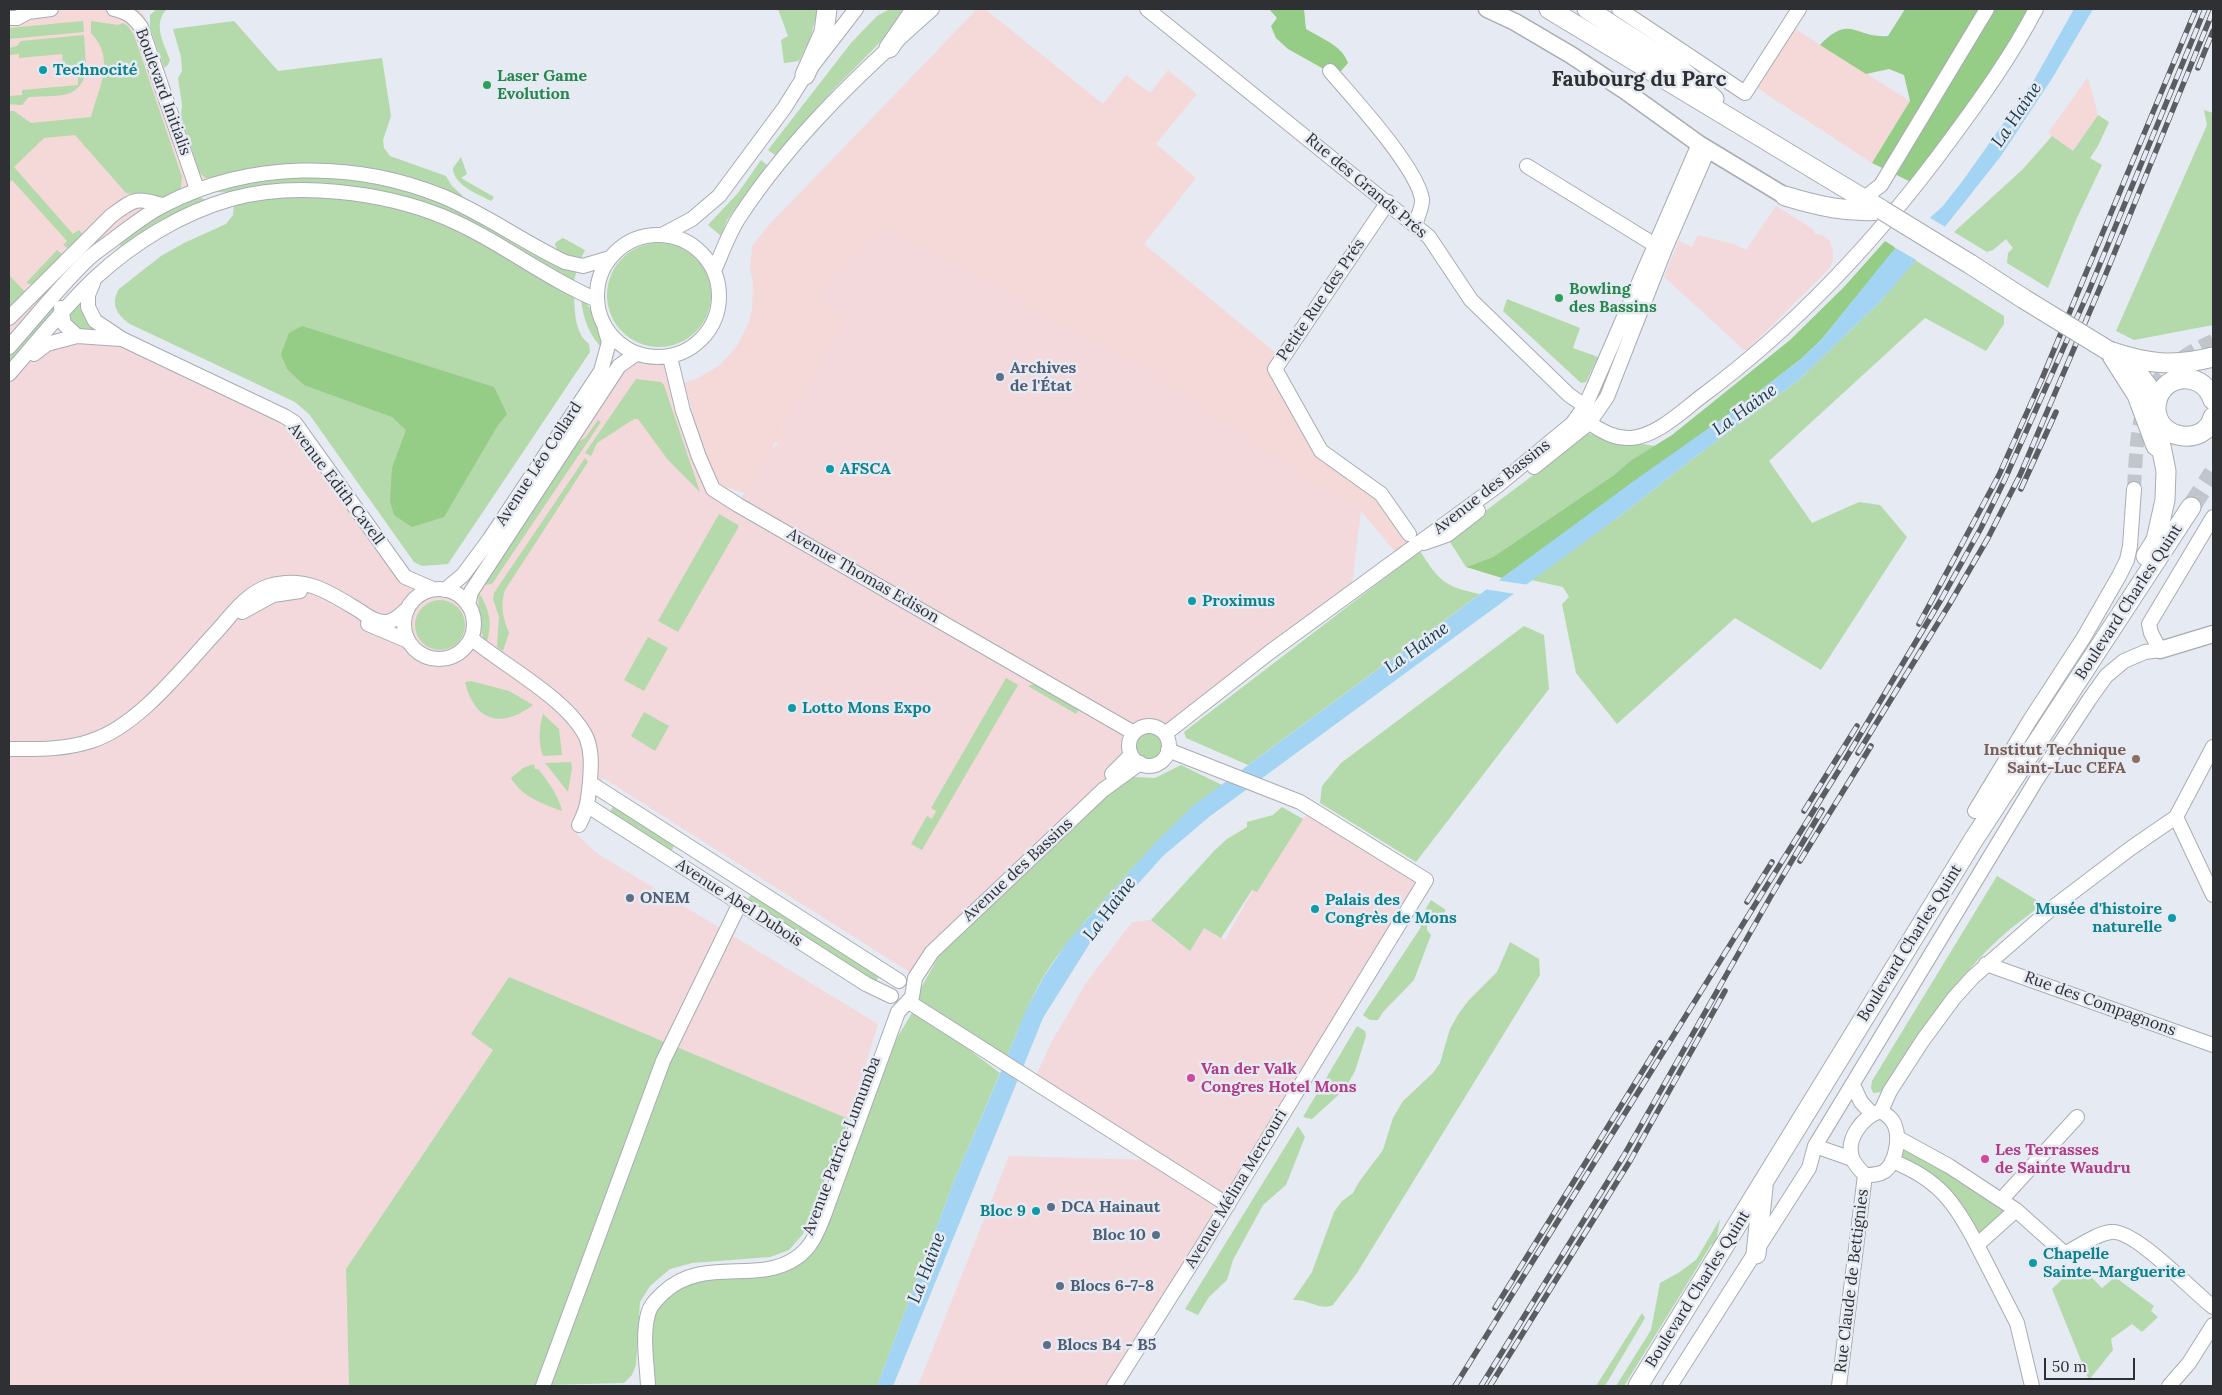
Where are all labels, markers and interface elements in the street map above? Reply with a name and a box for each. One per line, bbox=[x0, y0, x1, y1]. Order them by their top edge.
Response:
street label: Boulevard Initialis bbox=[131, 26, 195, 158]
place label: Technocité bbox=[53, 60, 137, 80]
marker: Technocité bbox=[37, 64, 49, 76]
place label: Laser Game Evolution bbox=[497, 66, 587, 104]
district label: Faubourg du Parc bbox=[1551, 67, 1727, 93]
water label: La Haine bbox=[1987, 78, 2047, 152]
marker: Laser Game Evolution bbox=[481, 79, 493, 91]
street label: Rue des Grands Prés bbox=[1301, 129, 1431, 243]
street label: Petite Rue des Prés bbox=[1273, 235, 1369, 365]
place label: Bowling des Bassins bbox=[1569, 279, 1657, 317]
marker: Bowling des Bassins bbox=[1553, 292, 1565, 304]
place label: Archives de l'État bbox=[1010, 358, 1076, 396]
marker: Archives de l'État bbox=[994, 371, 1006, 383]
water label: La Haine bbox=[1709, 380, 1781, 440]
street label: Avenue Léo Collard bbox=[492, 398, 586, 530]
street label: Avenue Edith Cavell bbox=[284, 419, 388, 549]
street label: Avenue des Bassins bbox=[1430, 435, 1554, 539]
place label: AFSCA bbox=[840, 459, 891, 479]
marker: AFSCA bbox=[824, 463, 836, 475]
street label: Boulevard Charles Quint bbox=[2071, 521, 2187, 683]
street label: Avenue Thomas Edison bbox=[784, 525, 942, 627]
place label: Proximus bbox=[1202, 591, 1275, 611]
marker: Proximus bbox=[1186, 595, 1198, 607]
water label: La Haine bbox=[1381, 618, 1453, 678]
place label: Lotto Mons Expo bbox=[802, 698, 931, 718]
marker: Lotto Mons Expo bbox=[786, 702, 798, 714]
place label: Institut Technique Saint-Luc CEFA bbox=[1983, 740, 2126, 778]
marker: Institut Technique Saint-Luc CEFA bbox=[2130, 753, 2142, 765]
street label: Avenue des Bassins bbox=[959, 814, 1077, 926]
street label: Avenue Abel Dubois bbox=[672, 855, 806, 951]
street label: Boulevard Charles Quint bbox=[1854, 861, 1966, 1025]
water label: La Haine bbox=[1079, 873, 1141, 945]
place label: ONEM bbox=[640, 888, 690, 908]
place label: Palais des Congrès de Mons bbox=[1325, 890, 1457, 928]
marker: ONEM bbox=[624, 892, 636, 904]
place label: Musée d'histoire naturelle bbox=[2035, 899, 2162, 937]
marker: Palais des Congrès de Mons bbox=[1309, 903, 1321, 915]
marker: Musée d'histoire naturelle bbox=[2166, 912, 2178, 924]
street label: Rue des Compagnons bbox=[2022, 968, 2178, 1040]
street label: Avenue Patrice Lumumba bbox=[799, 1054, 885, 1238]
place label: Van der Valk Congres Hotel Mons bbox=[1201, 1059, 1356, 1097]
marker: Van der Valk Congres Hotel Mons bbox=[1185, 1072, 1197, 1084]
street label: Avenue Mélina Mercouri bbox=[1181, 1106, 1291, 1272]
place label: Les Terrasses de Sainte Waudru bbox=[1995, 1140, 2131, 1178]
marker: Les Terrasses de Sainte Waudru bbox=[1979, 1153, 1991, 1165]
street label: Rue Claude de Bettignies bbox=[1831, 1188, 1873, 1374]
place label: DCA Hainaut bbox=[1061, 1197, 1160, 1217]
place label: Bloc 9 bbox=[980, 1201, 1026, 1221]
marker: DCA Hainaut bbox=[1045, 1201, 1057, 1213]
marker: Bloc 9 bbox=[1030, 1205, 1042, 1217]
street label: Boulevard Charles Quint bbox=[1642, 1207, 1754, 1371]
place label: Bloc 10 bbox=[1092, 1225, 1146, 1245]
marker: Bloc 10 bbox=[1150, 1229, 1162, 1241]
water label: La Haine bbox=[904, 1230, 950, 1306]
place label: Chapelle Sainte-Marguerite bbox=[2043, 1244, 2186, 1282]
marker: Chapelle Sainte-Marguerite bbox=[2027, 1257, 2039, 1269]
place label: Blocs 6-7-8 bbox=[1070, 1276, 1154, 1296]
marker: Blocs 6-7-8 bbox=[1054, 1280, 1066, 1292]
place label: Blocs B4 - B5 bbox=[1057, 1335, 1156, 1355]
marker: Blocs B4 - B5 bbox=[1041, 1339, 1053, 1351]
scale bar bbox=[2047, 1348, 2138, 1380]
text: 50 m bbox=[2052, 1357, 2087, 1376]

